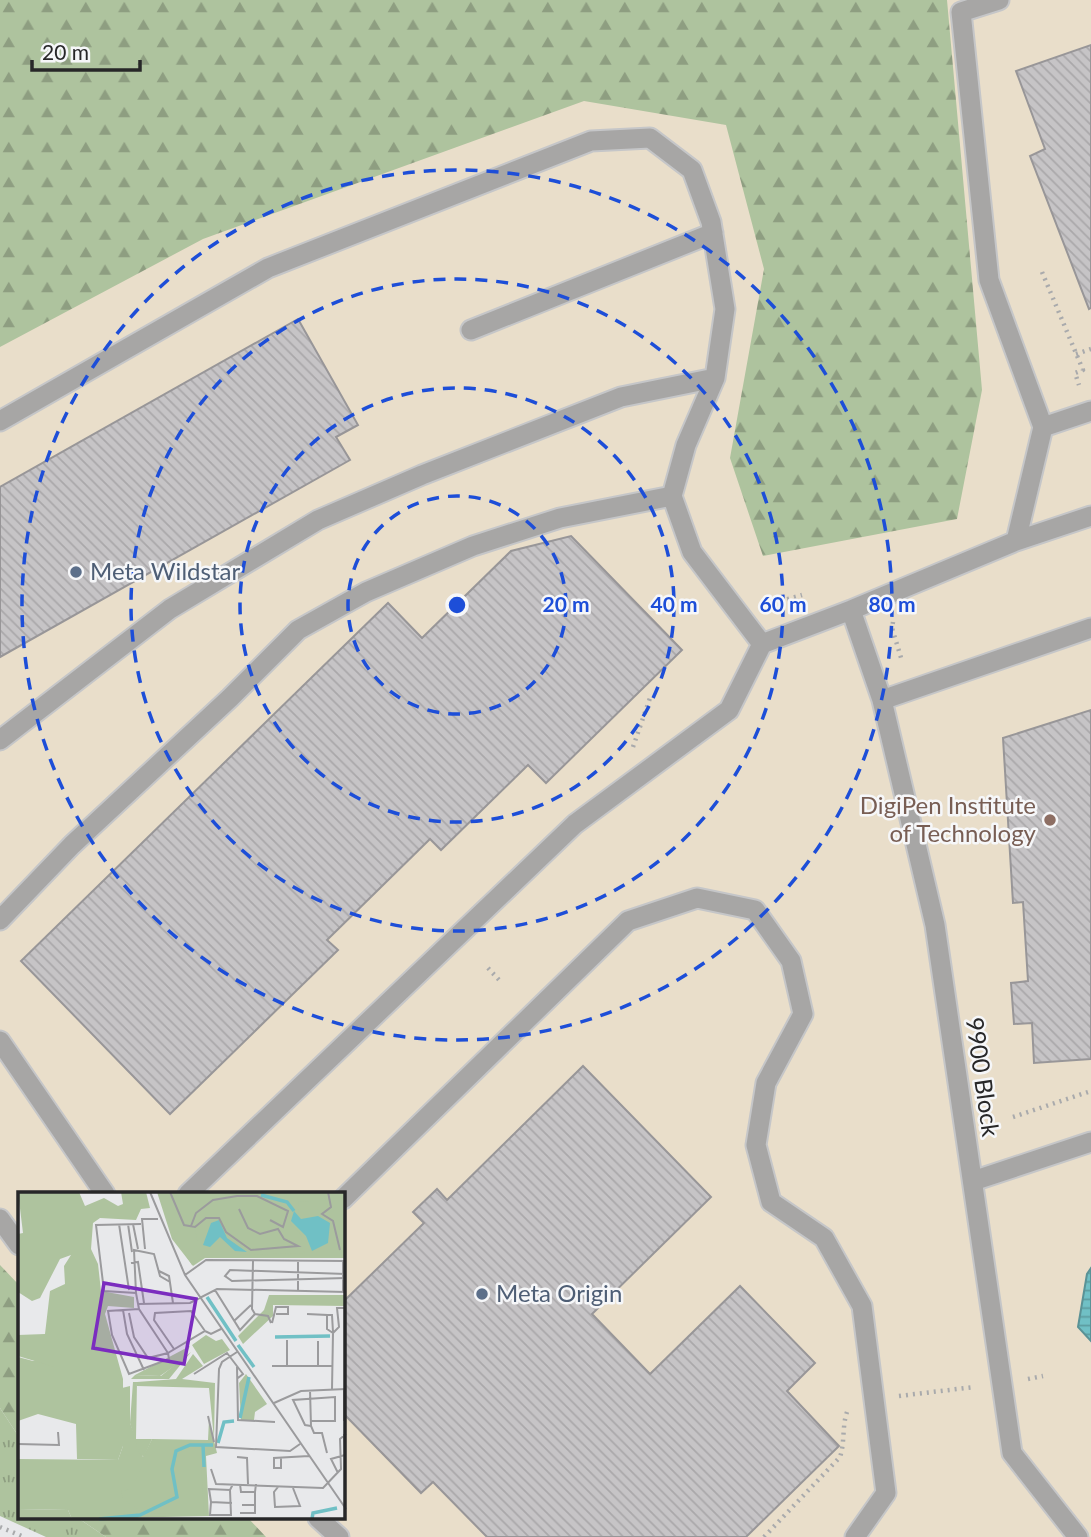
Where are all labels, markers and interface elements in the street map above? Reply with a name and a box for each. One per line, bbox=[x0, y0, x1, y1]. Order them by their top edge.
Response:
scale bar bbox=[32, 28, 140, 72]
text: 20 m bbox=[42, 39, 89, 64]
place label: Meta Wildstar bbox=[90, 556, 240, 585]
marker: Meta Wildstar bbox=[68, 564, 84, 580]
text: 20 m bbox=[542, 591, 590, 616]
text: 40 m bbox=[650, 591, 698, 616]
text: 60 m bbox=[759, 591, 807, 616]
text: 80 m bbox=[868, 591, 916, 616]
centre of rings bbox=[445, 593, 469, 617]
place label: DigiPen Institute of Technology bbox=[860, 790, 1037, 847]
marker: DigiPen Institute of Technology bbox=[1042, 812, 1058, 828]
street label: 9900 Block bbox=[961, 1015, 1006, 1139]
inset map bbox=[18, 1192, 345, 1520]
place label: Meta Origin bbox=[496, 1278, 622, 1307]
marker: Meta Origin bbox=[474, 1286, 490, 1302]

